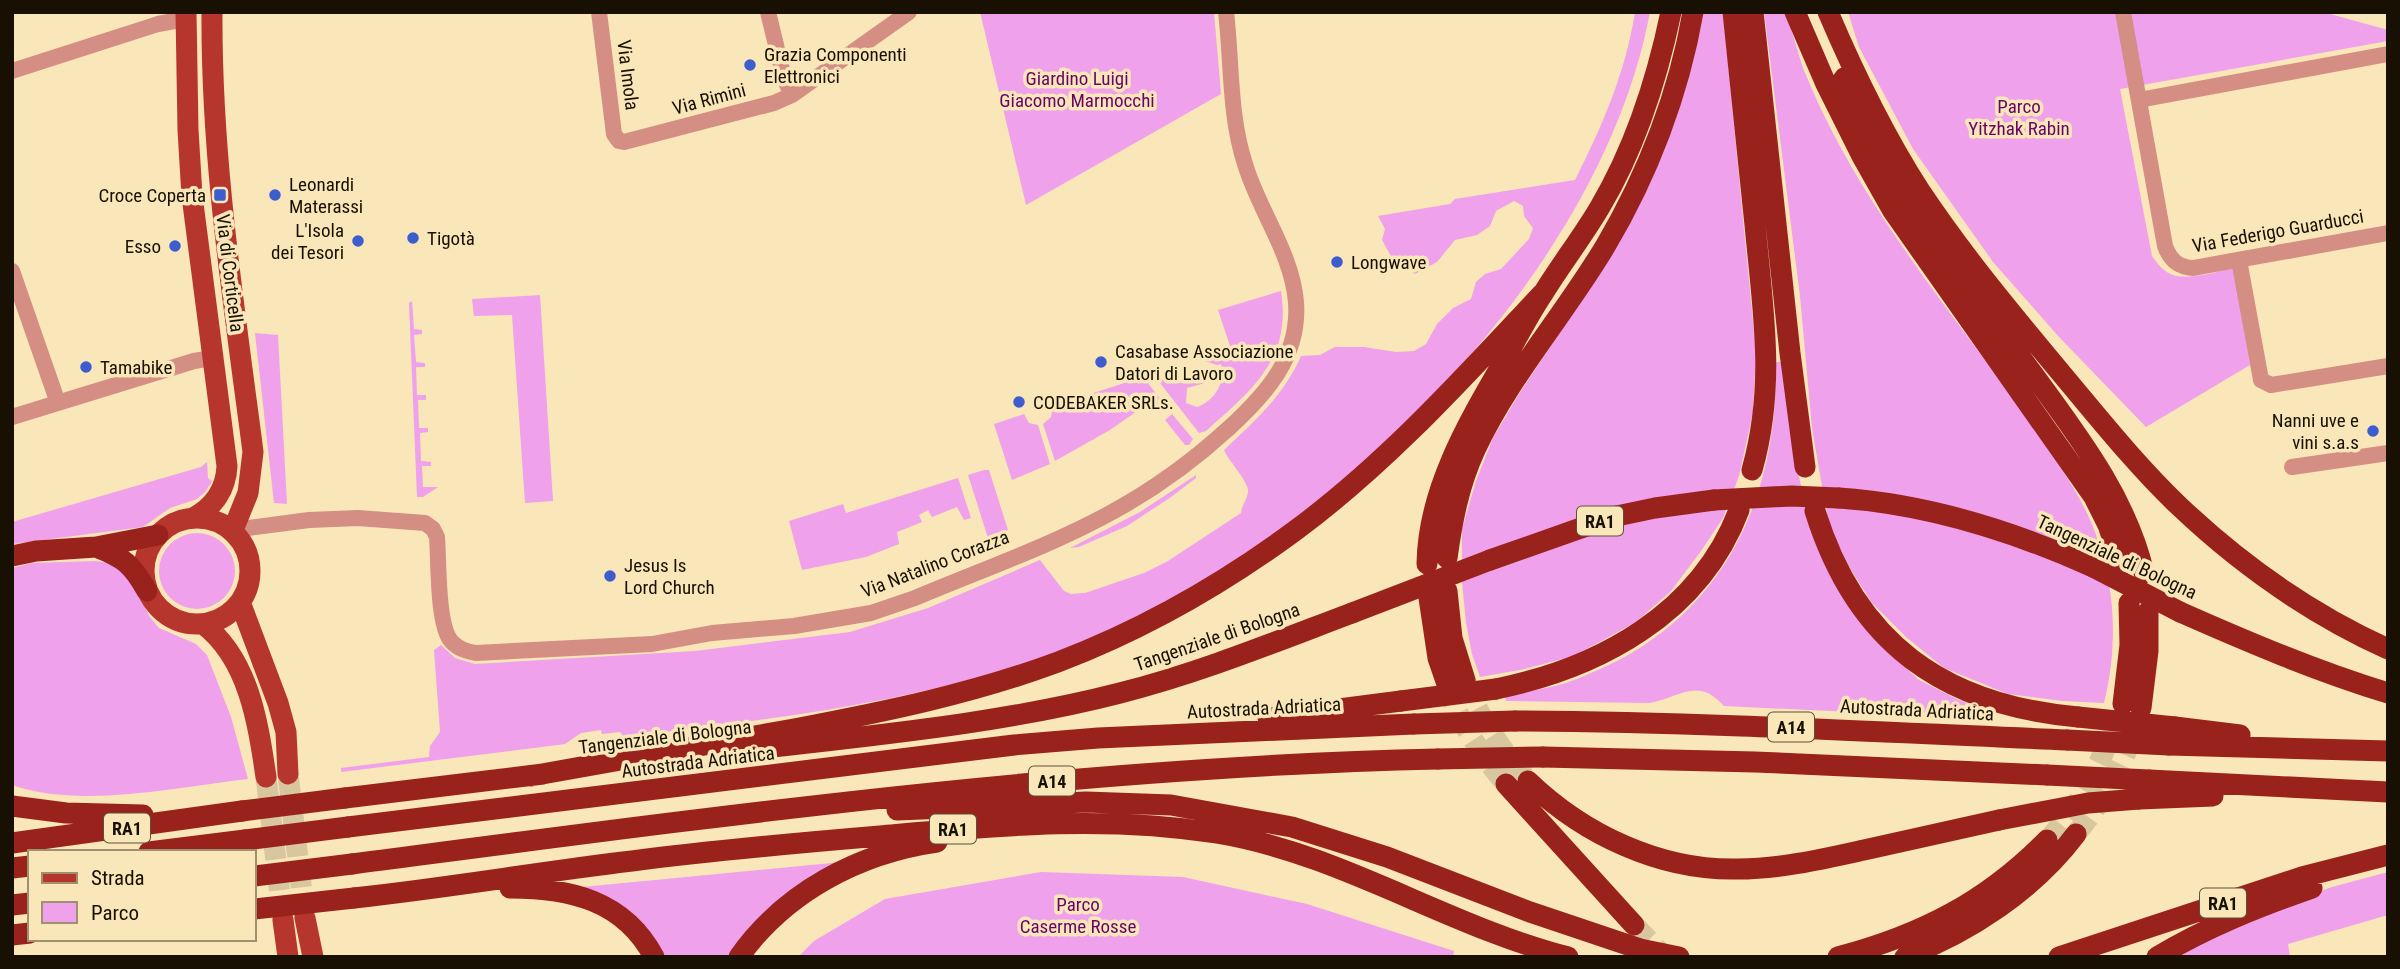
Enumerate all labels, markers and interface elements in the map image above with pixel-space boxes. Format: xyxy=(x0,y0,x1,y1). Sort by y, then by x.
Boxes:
street label: Via Imola xyxy=(612,39,644,111)
place label: Grazia Componenti Elettronici xyxy=(764,43,907,88)
marker: Grazia Componenti Elettronici xyxy=(742,57,758,73)
park label: Giardino Luigi Giacomo Marmocchi xyxy=(999,67,1155,112)
street label: Via Rimini xyxy=(670,78,748,120)
park label: Parco Yitzhak Rabin xyxy=(1968,95,2070,140)
place label: Leonardi Materassi xyxy=(289,173,363,218)
place label: Croce Coperta xyxy=(98,184,206,207)
marker: Croce Coperta xyxy=(212,187,228,203)
marker: Leonardi Materassi xyxy=(267,187,283,203)
street label: Via Federigo Guarducci xyxy=(2190,205,2366,257)
street label: Via di Corticella xyxy=(211,213,249,333)
place label: L'Isola dei Tesori xyxy=(271,219,344,264)
place label: Tigotà xyxy=(427,227,475,250)
marker: Tigotà xyxy=(405,230,421,246)
marker: L'Isola dei Tesori xyxy=(350,233,366,249)
place label: Esso xyxy=(125,235,161,258)
marker: Esso xyxy=(167,238,183,254)
place label: Longwave xyxy=(1351,251,1426,274)
marker: Longwave xyxy=(1329,254,1345,270)
place label: Casabase Associazione Datori di Lavoro xyxy=(1115,340,1294,385)
marker: Casabase Associazione Datori di Lavoro xyxy=(1093,354,1109,370)
place label: Tamabike xyxy=(100,356,172,379)
marker: Tamabike xyxy=(78,359,94,375)
place label: CODEBAKER SRLs. xyxy=(1033,391,1174,414)
marker: CODEBAKER SRLs. xyxy=(1011,394,1027,410)
place label: Nanni uve e vini s.a.s xyxy=(2272,409,2359,454)
marker: Nanni uve e vini s.a.s xyxy=(2365,423,2381,439)
road number: RA1 xyxy=(1577,506,1623,536)
street label: Tangenziale di Bologna xyxy=(2033,510,2201,604)
street label: Via Natalino Corazza xyxy=(858,525,1012,603)
place label: Jesus Is Lord Church xyxy=(624,554,715,599)
marker: Jesus Is Lord Church xyxy=(602,568,618,584)
street label: Tangenziale di Bologna xyxy=(1131,598,1303,676)
street label: Autostrada Adriatica xyxy=(1186,692,1342,724)
street label: Autostrada Adriatica xyxy=(1839,694,1995,726)
road number: A14 xyxy=(1768,712,1814,742)
street label: Tangenziale di Bologna xyxy=(577,715,753,759)
street label: Autostrada Adriatica xyxy=(620,741,776,783)
road number: A14 xyxy=(1029,766,1075,796)
road number: RA1 xyxy=(104,814,150,842)
road number: RA1 xyxy=(930,814,976,844)
legend xyxy=(28,850,256,941)
text: Strada xyxy=(91,866,145,890)
road number: RA1 xyxy=(2200,888,2246,918)
park label: Parco Caserme Rosse xyxy=(1020,893,1136,938)
text: Parco xyxy=(91,901,139,925)

